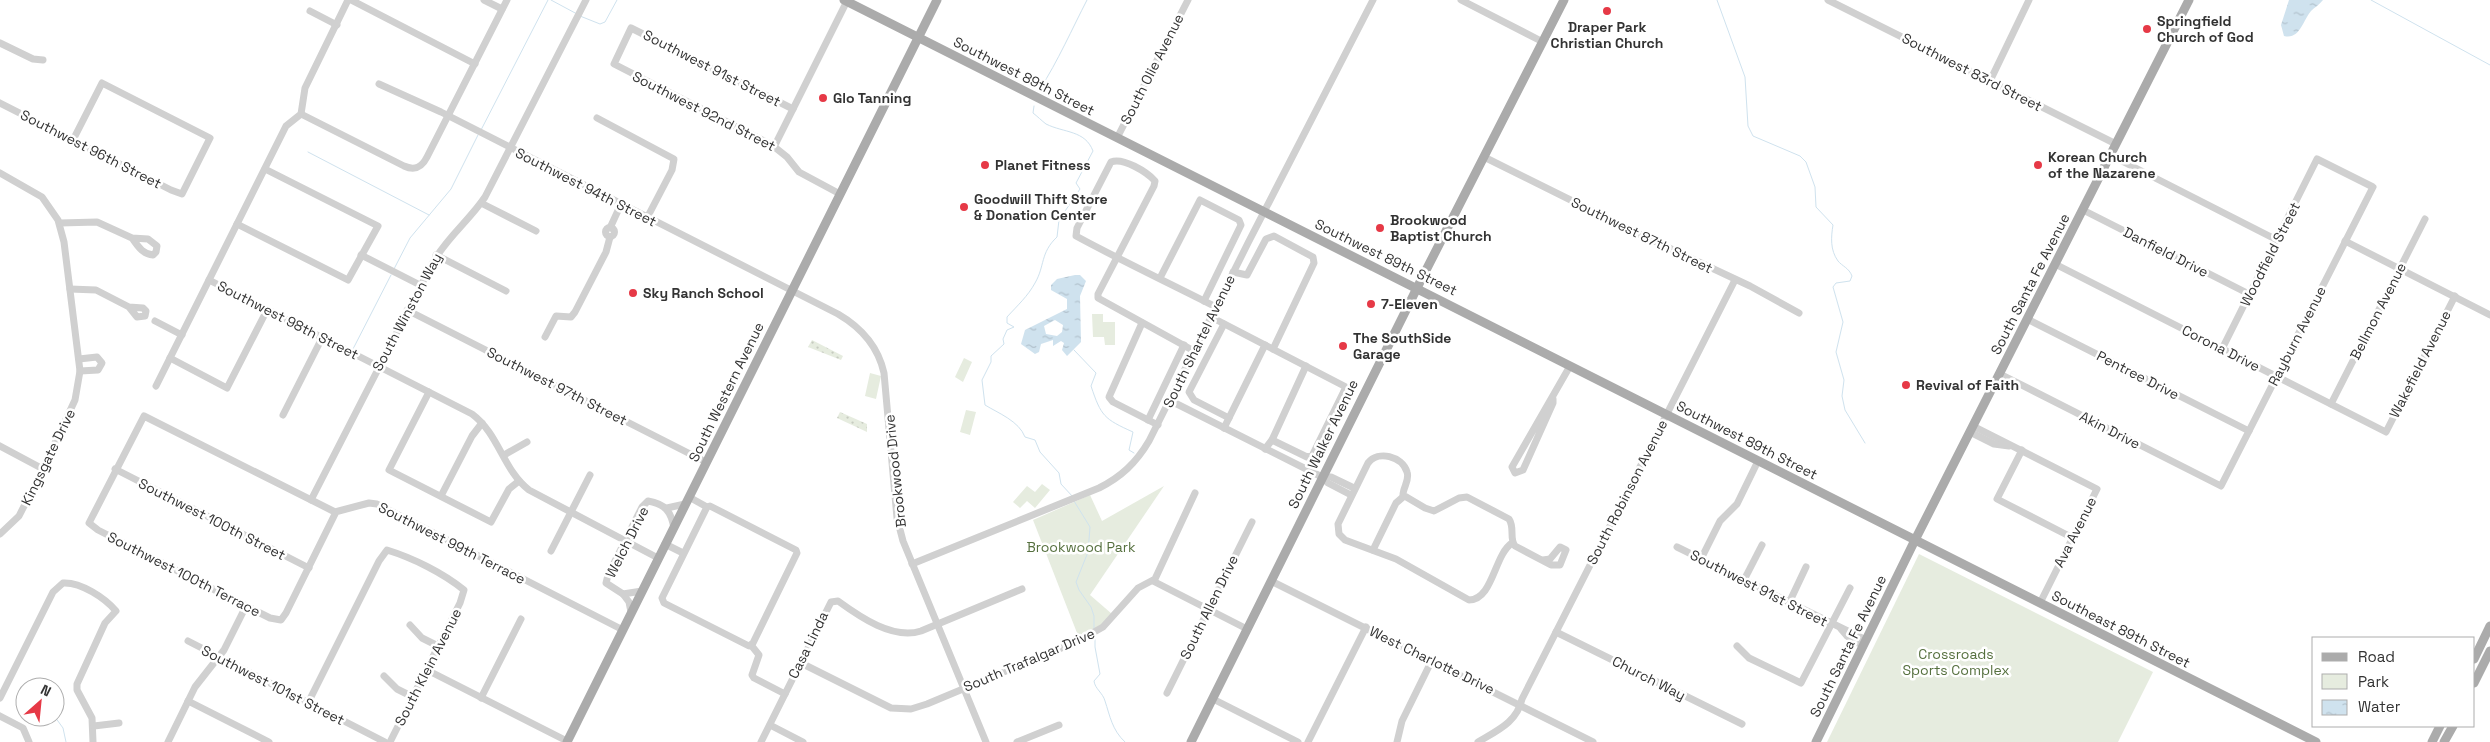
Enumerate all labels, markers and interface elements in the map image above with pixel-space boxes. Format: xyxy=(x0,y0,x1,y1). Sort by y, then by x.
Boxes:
marker: Draper Park Christian Church xyxy=(1601,5,1613,17)
street label: South Olie Avenue xyxy=(1116,11,1188,127)
place label: Springfield Church of God xyxy=(2157,12,2254,46)
place label: Draper Park Christian Church xyxy=(1551,18,1663,52)
marker: Springfield Church of God xyxy=(2141,23,2153,35)
street label: Southwest 91st Street xyxy=(640,26,784,110)
street label: Southwest 83rd Street xyxy=(1899,29,2045,115)
street label: Southwest 89th Street xyxy=(950,33,1098,119)
street label: Southwest 92nd Street xyxy=(629,67,779,155)
place label: Glo Tanning xyxy=(833,89,911,107)
marker: Glo Tanning xyxy=(817,92,829,104)
street label: Southwest 96th Street xyxy=(17,106,165,192)
street label: Southwest 94th Street xyxy=(512,144,660,230)
place label: Korean Church of the Nazarene xyxy=(2048,148,2156,182)
place label: Planet Fitness xyxy=(995,156,1091,174)
marker: Planet Fitness xyxy=(979,159,991,171)
marker: Korean Church of the Nazarene xyxy=(2032,159,2044,171)
place label: Goodwill Thift Store & Donation Center xyxy=(974,190,1108,224)
street label: Southwest 87th Street xyxy=(1568,193,1716,277)
street label: Woodfield Street xyxy=(2236,199,2304,309)
marker: Goodwill Thift Store & Donation Center xyxy=(958,201,970,213)
street label: South Santa Fe Avenue xyxy=(1987,210,2073,358)
place label: Brookwood Baptist Church xyxy=(1390,211,1492,245)
street label: Southwest 89th Street xyxy=(1312,215,1460,299)
marker: Brookwood Baptist Church xyxy=(1374,222,1386,234)
street label: Danfield Drive xyxy=(2121,223,2211,281)
street label: South Winston Way xyxy=(368,250,446,374)
street label: Bellmon Avenue xyxy=(2346,259,2410,363)
street label: South Shartel Avenue xyxy=(1159,272,1239,410)
street label: Southwest 98th Street xyxy=(214,277,362,363)
street label: Rayburn Avenue xyxy=(2264,283,2330,389)
place label: Sky Ranch School xyxy=(643,284,764,302)
marker: Sky Ranch School xyxy=(627,287,639,299)
place label: 7-Eleven xyxy=(1381,295,1438,313)
marker: 7-Eleven xyxy=(1365,298,1377,310)
street label: Wakefield Avenue xyxy=(2385,307,2455,421)
street label: South Western Avenue xyxy=(684,319,768,465)
street label: Corona Drive xyxy=(2179,321,2263,375)
place label: The SouthSide Garage xyxy=(1353,329,1451,363)
marker: The SouthSide Garage xyxy=(1337,340,1349,352)
street label: Southwest 97th Street xyxy=(484,343,630,429)
street label: Pentree Drive xyxy=(2094,347,2182,403)
street label: South Walker Avenue xyxy=(1284,376,1362,512)
place label: Revival of Faith xyxy=(1916,376,2019,394)
marker: Revival of Faith xyxy=(1900,379,1912,391)
street label: Southwest 89th Street xyxy=(1673,397,1821,483)
street label: Kingsgate Drive xyxy=(17,406,79,508)
street label: Akin Drive xyxy=(2077,407,2143,453)
street label: Brookwood Drive xyxy=(880,414,910,528)
street label: South Robinson Avenue xyxy=(1583,416,1671,568)
street label: Southwest 100th Street xyxy=(135,474,289,564)
street label: Ava Avenue xyxy=(2050,494,2100,570)
street label: Southwest 99th Terrace xyxy=(375,498,529,588)
street label: Welch Drive xyxy=(601,503,653,581)
street label: Southwest 100th Terrace xyxy=(104,528,264,620)
park label: Brookwood Park xyxy=(1026,538,1136,556)
street label: Southwest 91st Street xyxy=(1687,546,1831,630)
street label: South Allen Drive xyxy=(1176,552,1242,662)
street label: South Santa Fe Avenue xyxy=(1806,572,1890,720)
street label: Southeast 89th Street xyxy=(2049,586,2193,672)
street label: South Klein Avenue xyxy=(391,605,465,729)
street label: Casa Linda xyxy=(784,608,832,682)
street label: West Charlotte Drive xyxy=(1367,622,1497,698)
street label: South Trafalgar Drive xyxy=(961,624,1097,696)
legend xyxy=(2312,637,2475,727)
street label: Southwest 101st Street xyxy=(198,641,348,729)
park label: Crossroads Sports Complex xyxy=(1902,645,2010,679)
text: Road xyxy=(2358,647,2395,666)
street label: Church Way xyxy=(1609,652,1689,704)
text: Park xyxy=(2358,672,2389,691)
north arrow xyxy=(15,677,65,727)
text: N xyxy=(38,680,54,701)
text: Water xyxy=(2358,697,2401,716)

